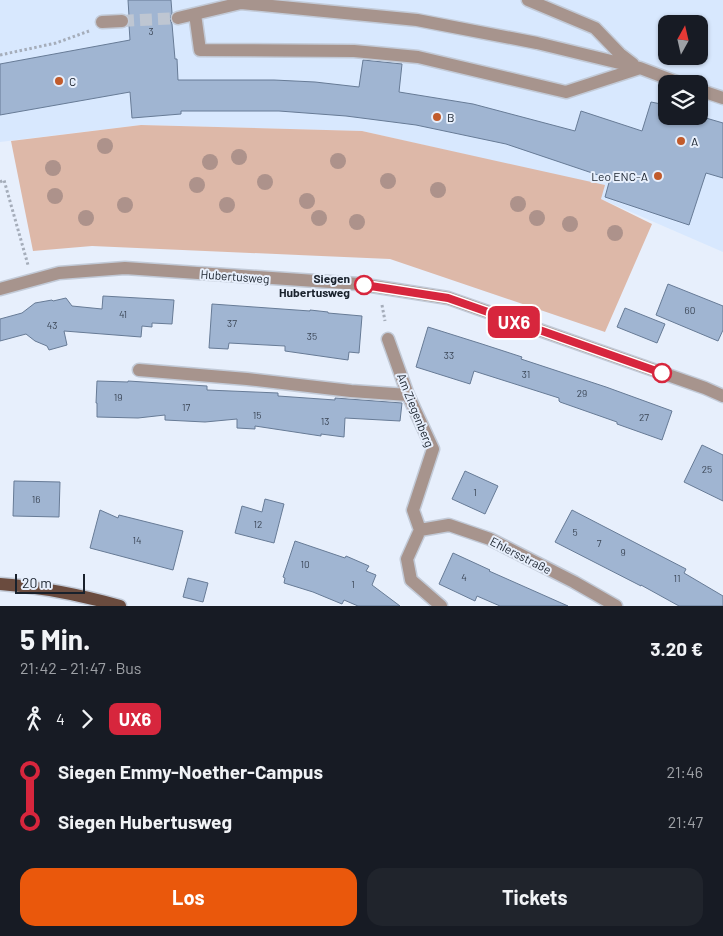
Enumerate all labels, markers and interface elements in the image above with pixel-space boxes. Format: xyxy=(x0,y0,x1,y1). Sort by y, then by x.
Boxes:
north arrow xyxy=(658,15,708,65)
map controls xyxy=(658,15,708,125)
house number: 3 xyxy=(148,25,154,37)
place label: C xyxy=(69,74,76,88)
marker: C xyxy=(53,75,65,87)
button: layers xyxy=(658,75,708,125)
place label: B xyxy=(447,110,455,124)
marker: B xyxy=(431,111,443,123)
place label: A xyxy=(691,134,698,148)
marker: A xyxy=(675,135,687,147)
place label: Leo ENC-A xyxy=(591,169,648,183)
marker: Leo ENC-A xyxy=(652,170,664,182)
street label: Hubertusweg xyxy=(200,267,270,285)
place label: Siegen Hubertusweg xyxy=(279,271,350,299)
marker: Siegen Hubertusweg xyxy=(354,275,374,295)
house number: 60 xyxy=(685,304,695,316)
line badge: UX6 xyxy=(485,306,543,338)
house number: 41 xyxy=(119,308,127,320)
text: UX6 xyxy=(498,311,530,333)
house number: 37 xyxy=(227,317,237,329)
house number: 43 xyxy=(47,319,57,331)
house number: 35 xyxy=(307,330,317,342)
house number: 33 xyxy=(444,349,454,361)
unlabelled marker xyxy=(652,363,672,383)
house number: 31 xyxy=(522,368,530,380)
street label: Am Ziegenberg xyxy=(395,371,437,449)
house number: 29 xyxy=(577,387,587,399)
house number: 19 xyxy=(114,391,122,403)
house number: 17 xyxy=(182,401,190,413)
house number: 15 xyxy=(253,409,261,421)
house number: 27 xyxy=(639,411,649,423)
house number: 13 xyxy=(321,415,329,427)
house number: 25 xyxy=(702,463,712,475)
house number: 1 xyxy=(473,486,477,498)
house number: 16 xyxy=(32,493,40,505)
house number: 12 xyxy=(254,518,262,530)
house number: 5 xyxy=(572,526,578,538)
house number: 14 xyxy=(132,534,142,546)
street label: Ehlersstraße xyxy=(488,534,554,576)
house number: 7 xyxy=(597,537,602,549)
house number: 9 xyxy=(620,546,626,558)
house number: 10 xyxy=(300,558,310,570)
scale bar xyxy=(15,571,85,594)
house number: 4 xyxy=(461,571,467,583)
house number: 11 xyxy=(673,572,681,584)
text: 20 m xyxy=(22,574,52,591)
house number: 1 xyxy=(351,578,355,590)
text: 5 Min. xyxy=(20,622,91,656)
text: 3.20 € xyxy=(650,637,703,660)
text: 21:42 – 21:47 · Bus xyxy=(20,658,142,677)
icon: walk xyxy=(20,705,48,733)
icon: forward xyxy=(73,705,101,733)
text: UX6 xyxy=(119,708,151,730)
text: 4 xyxy=(56,709,65,728)
text: Siegen Emmy-Noether-Campus xyxy=(58,760,323,783)
text: 21:46 xyxy=(667,762,703,781)
text: Siegen Hubertusweg xyxy=(58,810,232,833)
text: 21:47 xyxy=(668,812,703,831)
button: Los xyxy=(20,868,357,926)
button: Tickets xyxy=(367,868,703,926)

